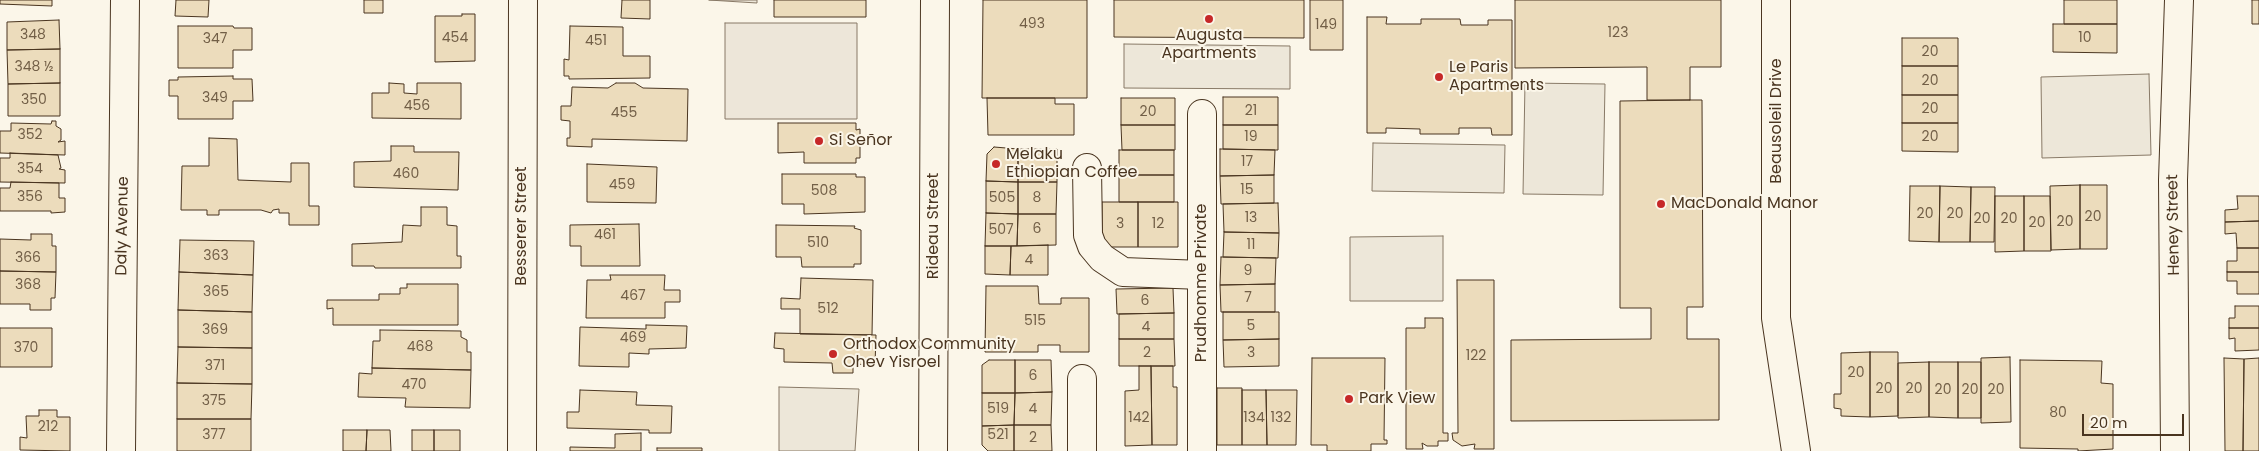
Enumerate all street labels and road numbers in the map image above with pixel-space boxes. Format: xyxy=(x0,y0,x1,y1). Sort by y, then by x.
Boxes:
street label: Beausoleil Drive xyxy=(1767,58,1787,184)
street label: Besserer Street xyxy=(512,166,532,286)
street label: Rideau Street xyxy=(924,173,944,279)
street label: Heney Street xyxy=(2164,174,2184,276)
street label: Daly Avenue xyxy=(113,176,133,276)
street label: Prudhomme Private xyxy=(1192,204,1212,362)

